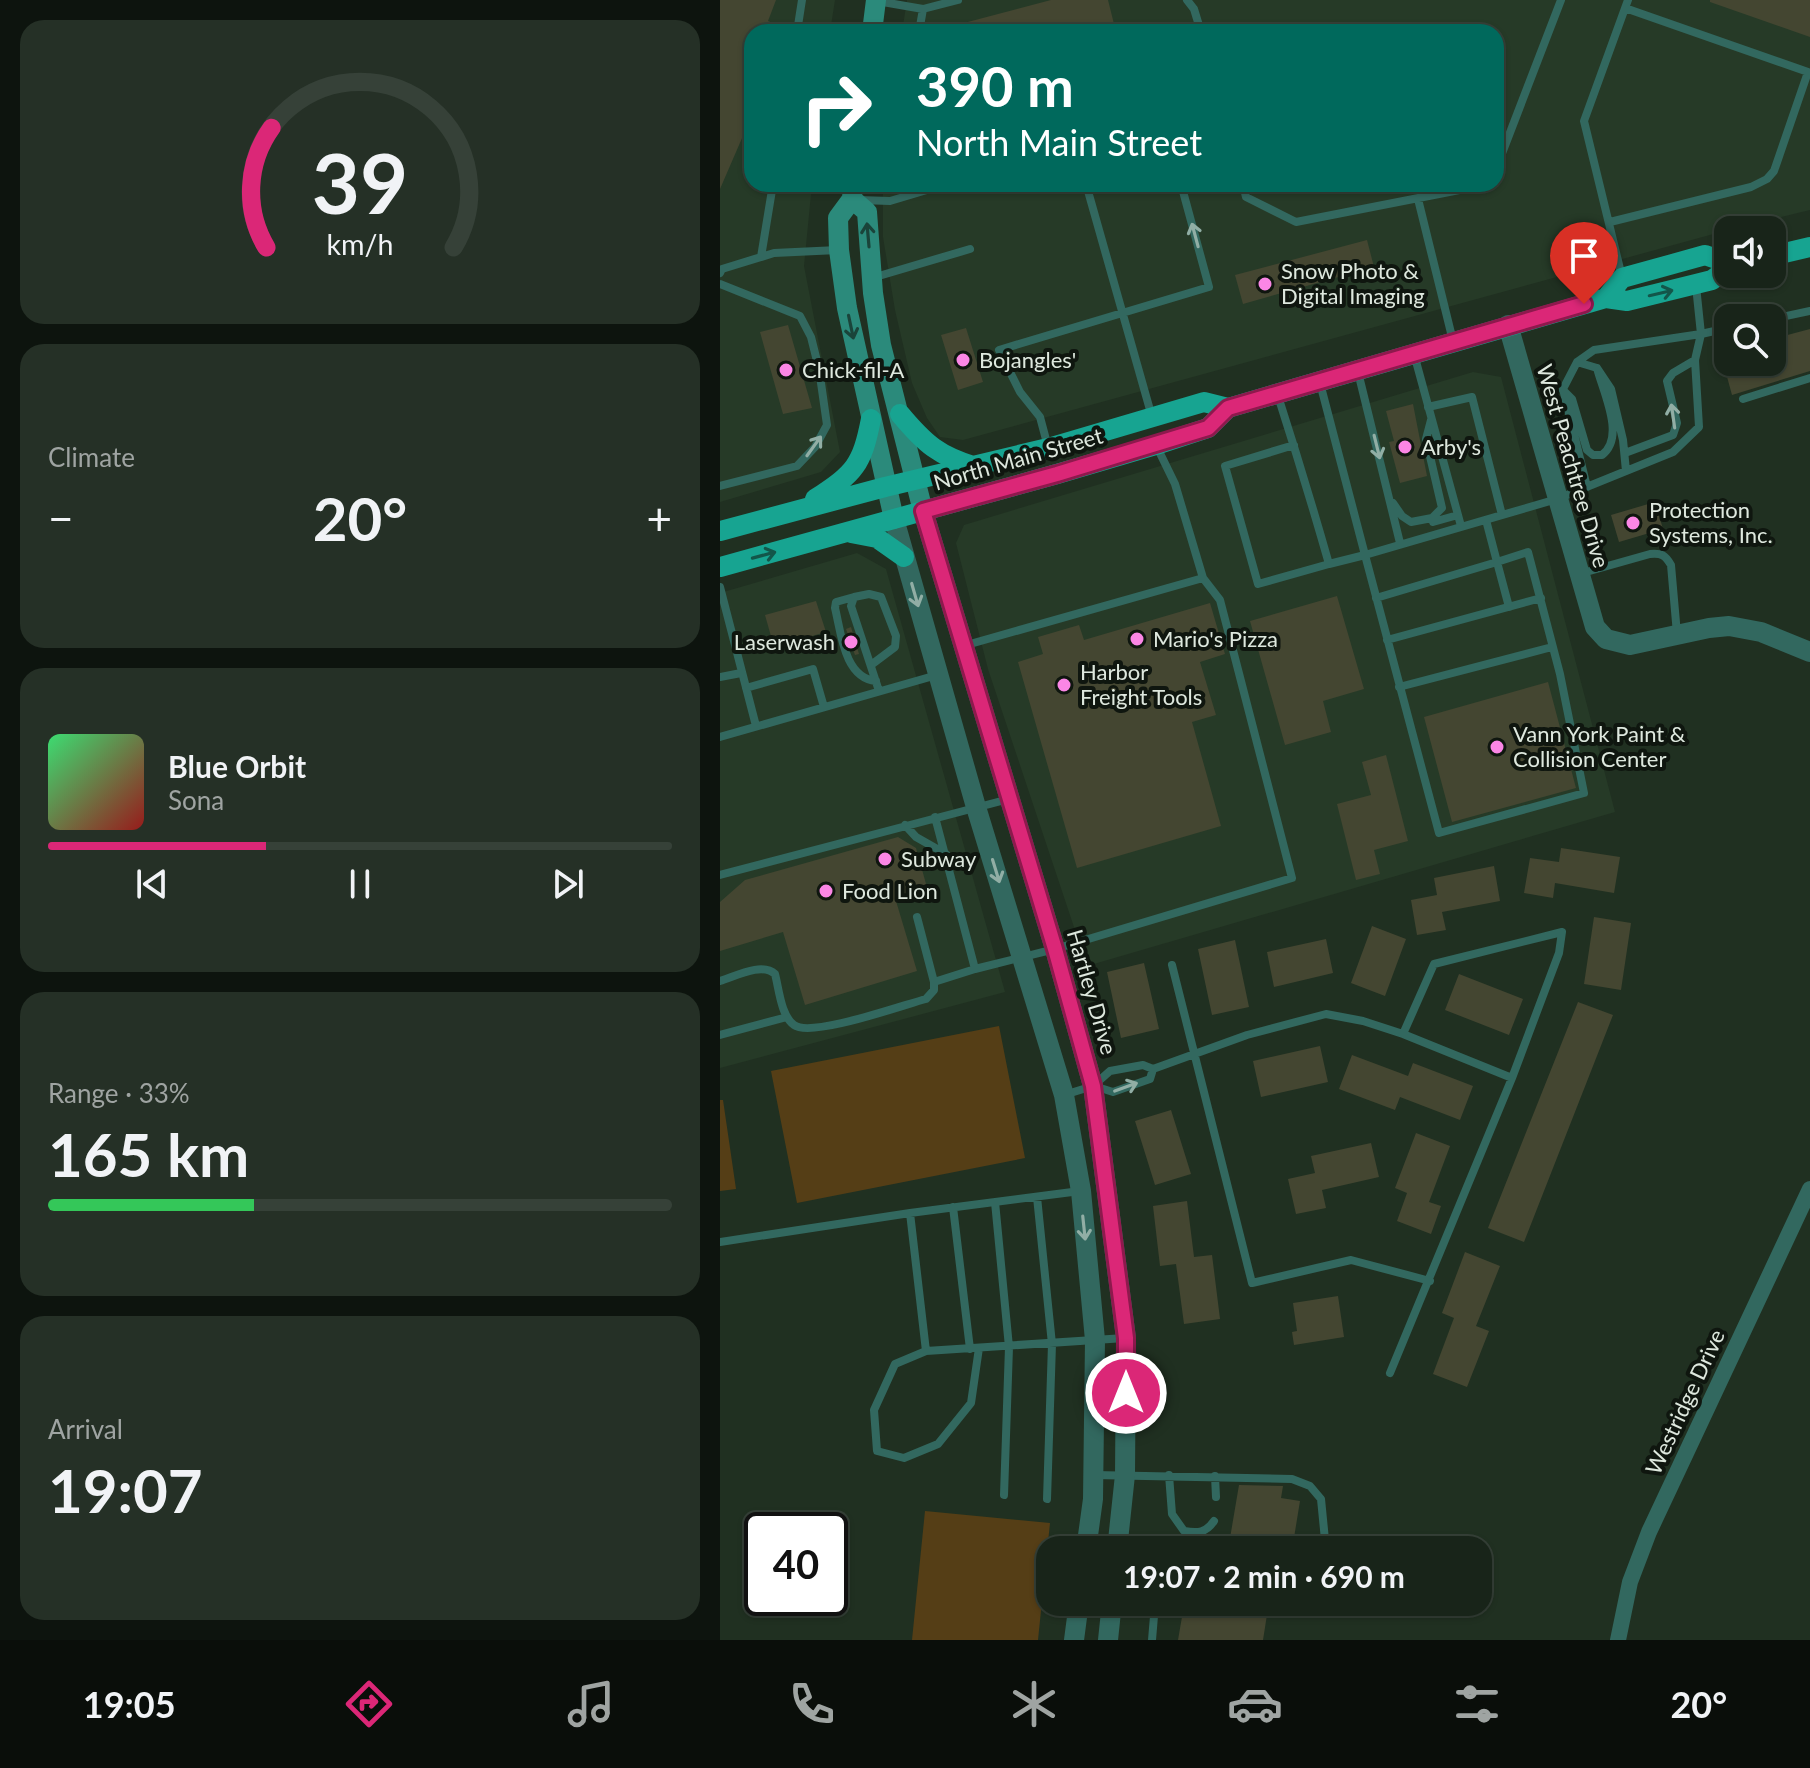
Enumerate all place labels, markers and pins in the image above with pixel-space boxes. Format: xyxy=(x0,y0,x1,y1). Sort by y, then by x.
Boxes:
pin xyxy=(1550,222,1618,304)
place label: Snow Photo & Digital Imaging xyxy=(1281,257,1425,309)
marker: Snow Photo & Digital Imaging xyxy=(1256,275,1274,293)
place label: Bojangles' xyxy=(979,346,1076,373)
marker: Bojangles' xyxy=(954,351,972,369)
place label: Chick-fil-A xyxy=(802,356,905,383)
marker: Chick-fil-A xyxy=(777,361,795,379)
place label: Arby's xyxy=(1421,433,1481,460)
marker: Arby's xyxy=(1396,438,1414,456)
place label: Protection Systems, Inc. xyxy=(1649,496,1773,548)
marker: Protection Systems, Inc. xyxy=(1624,514,1642,532)
place label: Mario's Pizza xyxy=(1153,625,1278,652)
place label: Laserwash xyxy=(734,628,835,655)
marker: Mario's Pizza xyxy=(1128,630,1146,648)
marker: Laserwash xyxy=(842,633,860,651)
place label: Harbor Freight Tools xyxy=(1080,658,1202,710)
marker: Harbor Freight Tools xyxy=(1055,676,1073,694)
place label: Vann York Paint & Collision Center xyxy=(1513,720,1686,772)
marker: Vann York Paint & Collision Center xyxy=(1488,738,1506,756)
place label: Subway xyxy=(901,845,977,872)
marker: Subway xyxy=(876,850,894,868)
place label: Food Lion xyxy=(842,877,938,904)
marker: Food Lion xyxy=(817,882,835,900)

